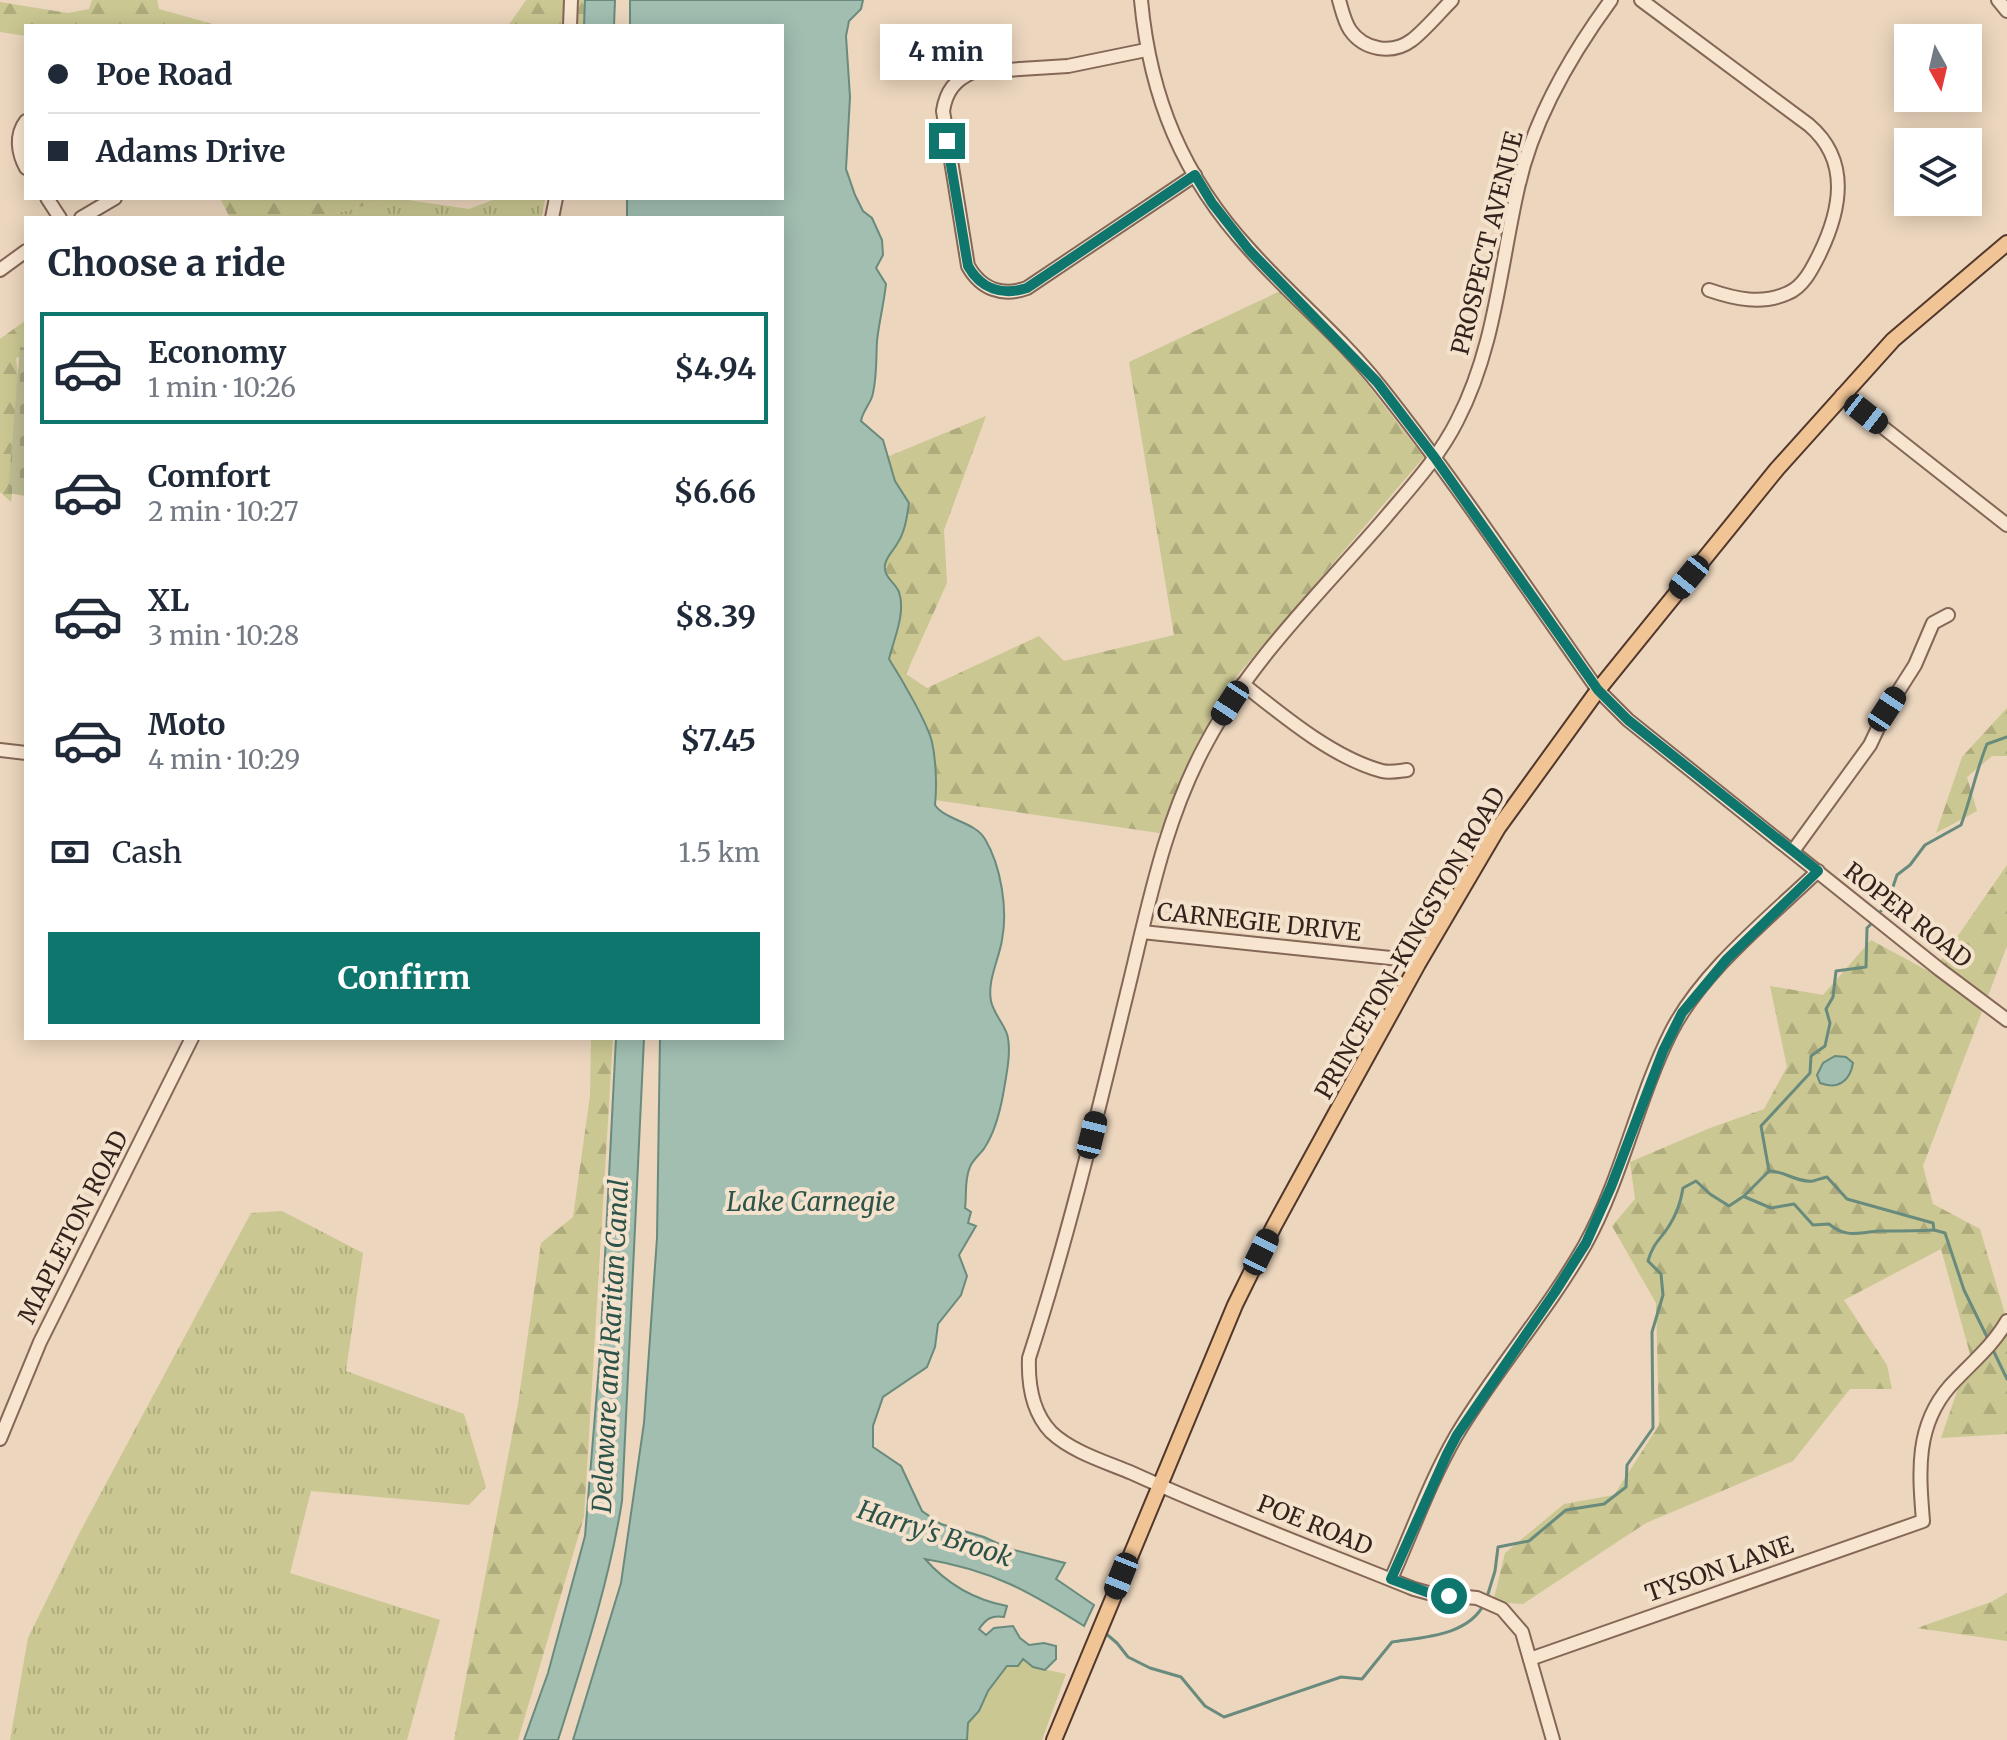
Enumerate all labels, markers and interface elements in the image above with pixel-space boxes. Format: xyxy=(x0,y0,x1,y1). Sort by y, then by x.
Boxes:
north arrow xyxy=(1894,24,1982,112)
map controls xyxy=(1894,24,1982,216)
callout: 4 min xyxy=(881,25,1013,81)
text: 4 min xyxy=(908,35,984,68)
text: Poe Road xyxy=(96,55,232,93)
route end xyxy=(929,123,965,159)
street label: PROSPECT AVENUE xyxy=(1444,127,1530,358)
button: layers xyxy=(1894,128,1982,216)
text: Adams Drive xyxy=(96,132,285,170)
text: Choose a ride xyxy=(48,241,285,286)
icon: car xyxy=(52,332,124,404)
text: Economy xyxy=(148,333,286,371)
text: $4.94 xyxy=(674,349,756,387)
text: 1 min · 10:26 xyxy=(148,371,296,404)
car xyxy=(1840,390,1892,438)
icon: car xyxy=(52,456,124,528)
text: Comfort xyxy=(148,457,271,495)
text: $6.66 xyxy=(674,473,756,511)
text: 2 min · 10:27 xyxy=(148,495,299,528)
car xyxy=(1665,551,1713,603)
icon: car xyxy=(52,580,124,652)
text: XL xyxy=(148,581,189,619)
text: $8.39 xyxy=(675,597,756,635)
text: 3 min · 10:28 xyxy=(148,619,299,652)
car xyxy=(1207,676,1253,730)
car xyxy=(1864,682,1910,736)
icon: car xyxy=(52,704,124,776)
text: Moto xyxy=(148,705,226,743)
text: $7.45 xyxy=(680,721,756,759)
text: 4 min · 10:29 xyxy=(148,743,300,776)
street label: PRINCETON-KINGSTON ROAD xyxy=(1308,782,1512,1104)
icon: cash xyxy=(48,830,92,874)
text: Cash xyxy=(112,833,182,871)
text: 1.5 km xyxy=(679,836,760,869)
street label: ROPER ROAD xyxy=(1838,855,1978,975)
street label: CARNEGIE DRIVE xyxy=(1155,896,1364,948)
button: Confirm xyxy=(48,932,760,1024)
car xyxy=(1075,1109,1109,1161)
street label: MAPLETON ROAD xyxy=(11,1125,135,1329)
water label: Delaware and Raritan Canal xyxy=(585,1178,635,1515)
water label: Lake Carnegie xyxy=(727,1185,895,1218)
car xyxy=(1240,1225,1282,1279)
street label: POE ROAD xyxy=(1253,1488,1377,1562)
water label: Harry's Brook xyxy=(853,1492,1016,1574)
street label: TYSON LANE xyxy=(1641,1529,1798,1609)
car xyxy=(1101,1549,1141,1603)
route start xyxy=(1431,1578,1467,1614)

